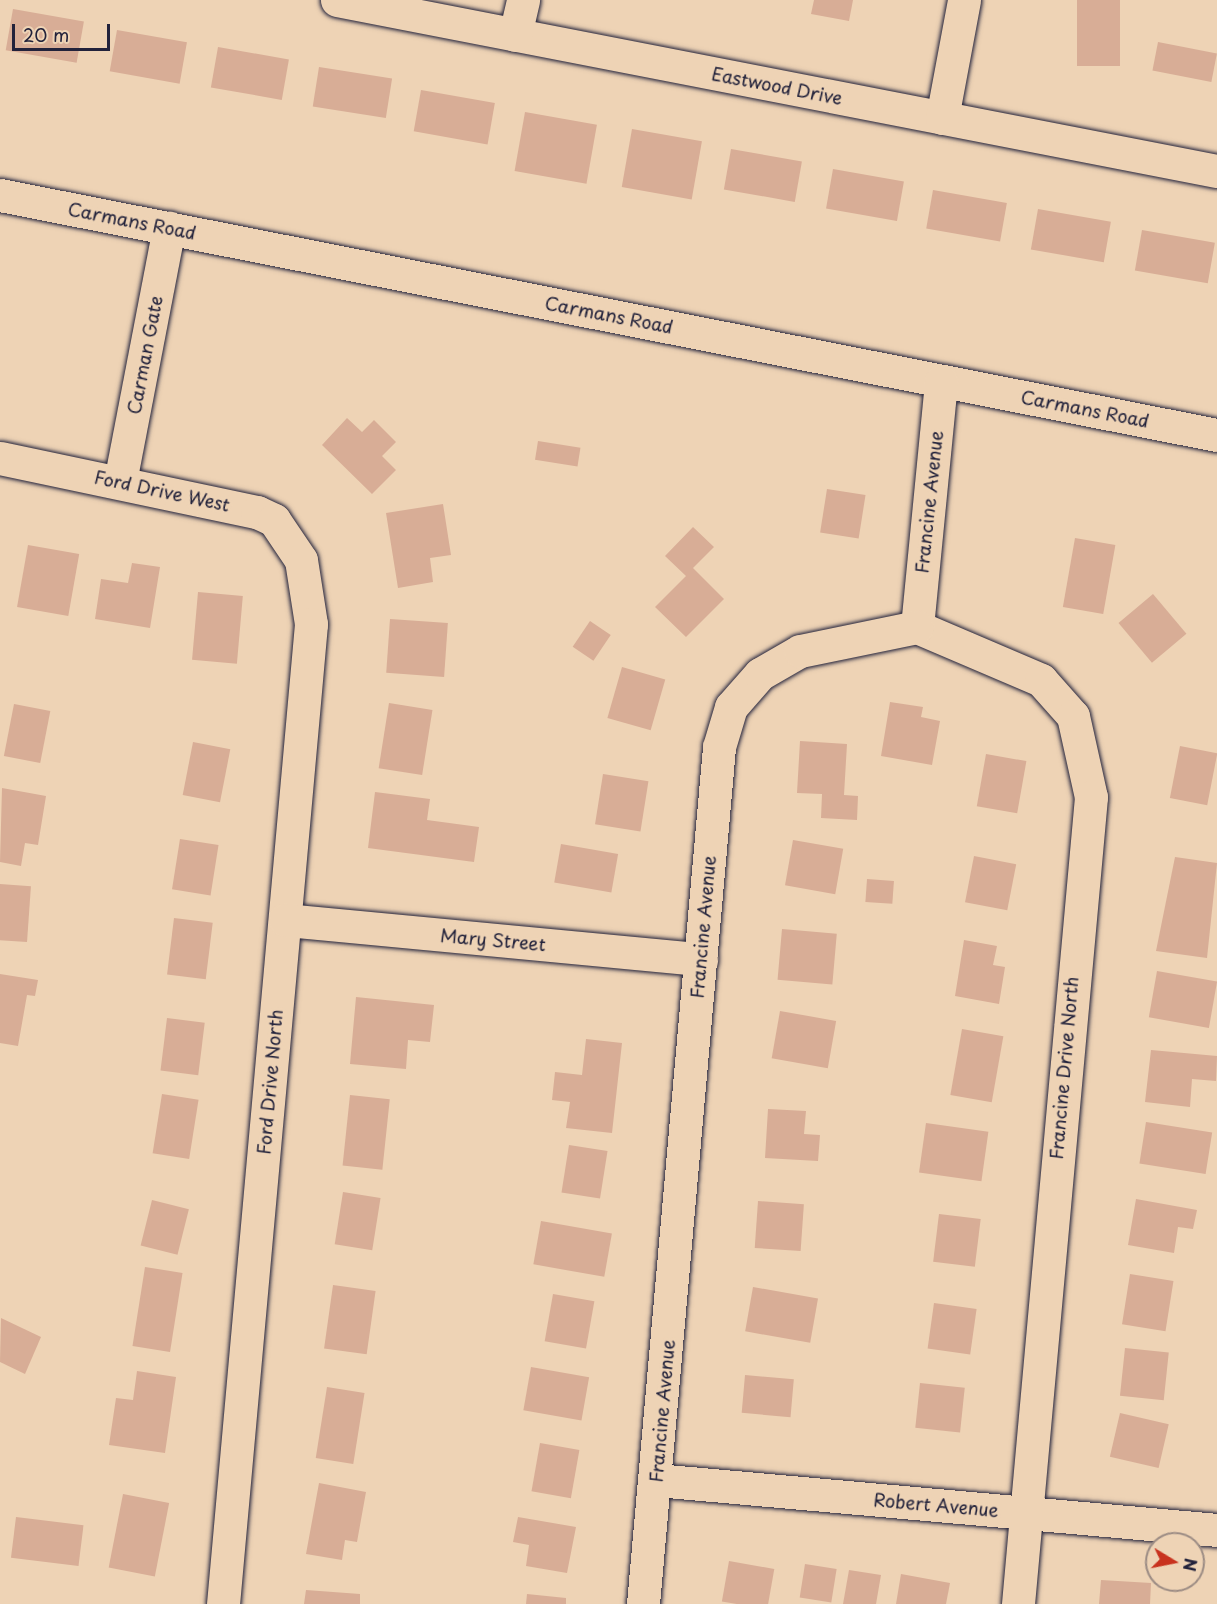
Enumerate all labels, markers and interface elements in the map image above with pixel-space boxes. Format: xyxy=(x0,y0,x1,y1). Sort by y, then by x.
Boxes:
scale bar xyxy=(15,12,112,50)
text: 20 m xyxy=(23,21,69,48)
street label: Eastwood Drive xyxy=(709,63,845,109)
street label: Carmans Road xyxy=(66,198,198,244)
street label: Carmans Road xyxy=(543,292,675,338)
street label: Carman Gate xyxy=(123,294,167,416)
street label: Carmans Road xyxy=(1019,386,1151,432)
street label: Francine Avenue xyxy=(911,430,947,574)
street label: Ford Drive West xyxy=(92,466,232,516)
street label: Francine Avenue xyxy=(686,855,720,999)
street label: Mary Street xyxy=(439,925,547,955)
street label: Francine Drive North xyxy=(1045,976,1083,1160)
street label: Ford Drive North xyxy=(253,1008,287,1156)
street label: Francine Avenue xyxy=(645,1339,679,1483)
street label: Robert Avenue xyxy=(873,1489,999,1521)
north arrow xyxy=(1145,1532,1205,1592)
text: N xyxy=(1178,1556,1204,1573)

